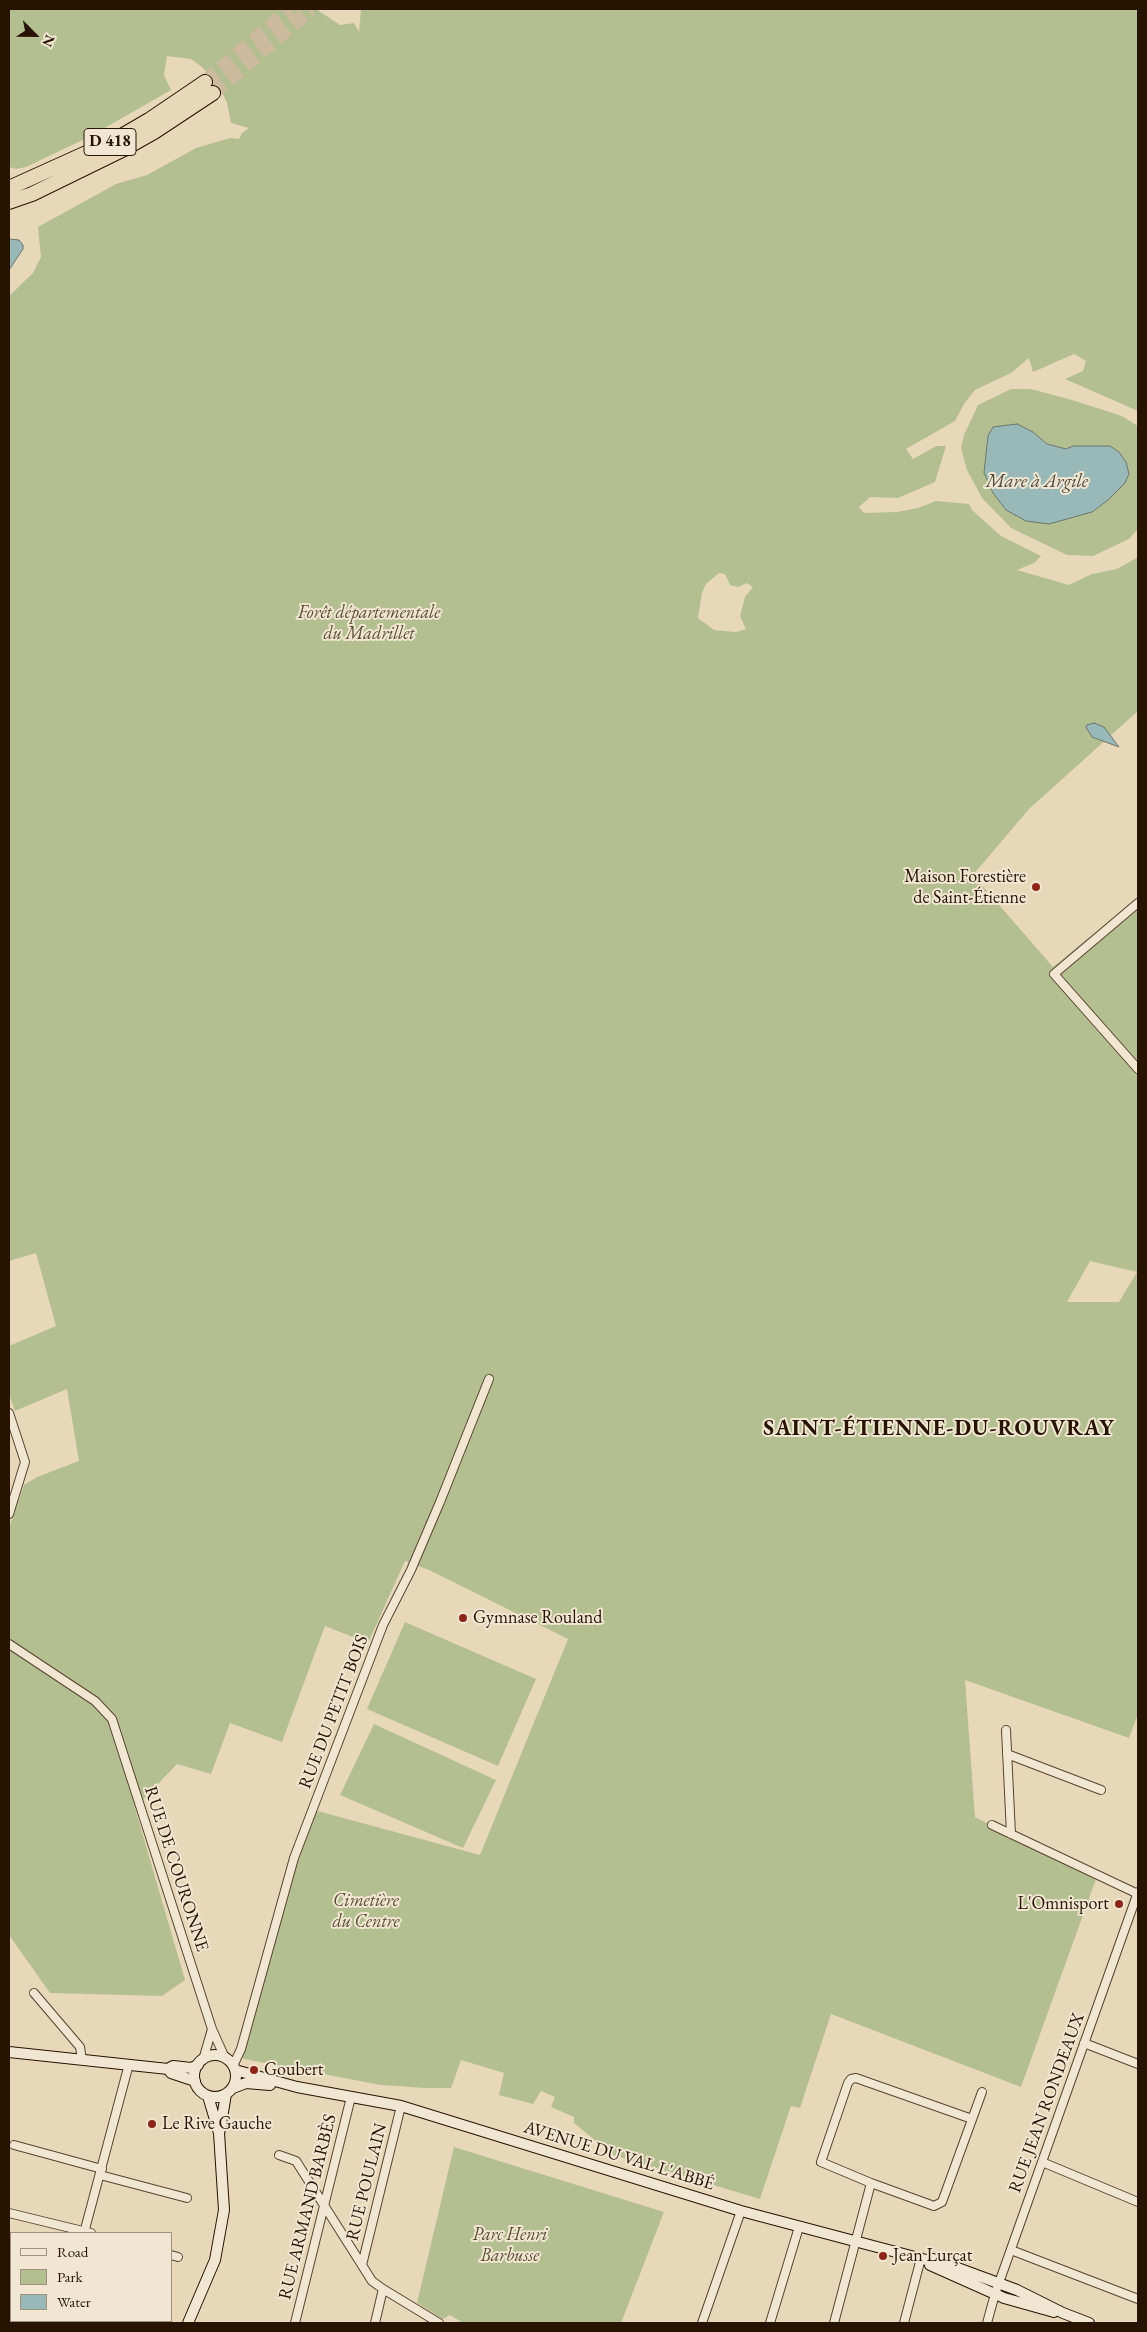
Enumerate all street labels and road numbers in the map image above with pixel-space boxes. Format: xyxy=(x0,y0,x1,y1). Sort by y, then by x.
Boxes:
road number: D 418 xyxy=(84,128,136,156)
street label: RUE DU PETIT BOIS xyxy=(295,1632,373,1792)
street label: RUE DE COURONNE xyxy=(139,1784,213,1954)
street label: RUE JEAN RONDEAUX xyxy=(1004,2010,1090,2196)
street label: RUE ARMAND BARBÈS xyxy=(275,2112,341,2302)
street label: AVENUE DU VAL L'ABBÉ xyxy=(521,2117,717,2195)
street label: RUE POULAIN xyxy=(342,2121,392,2243)

